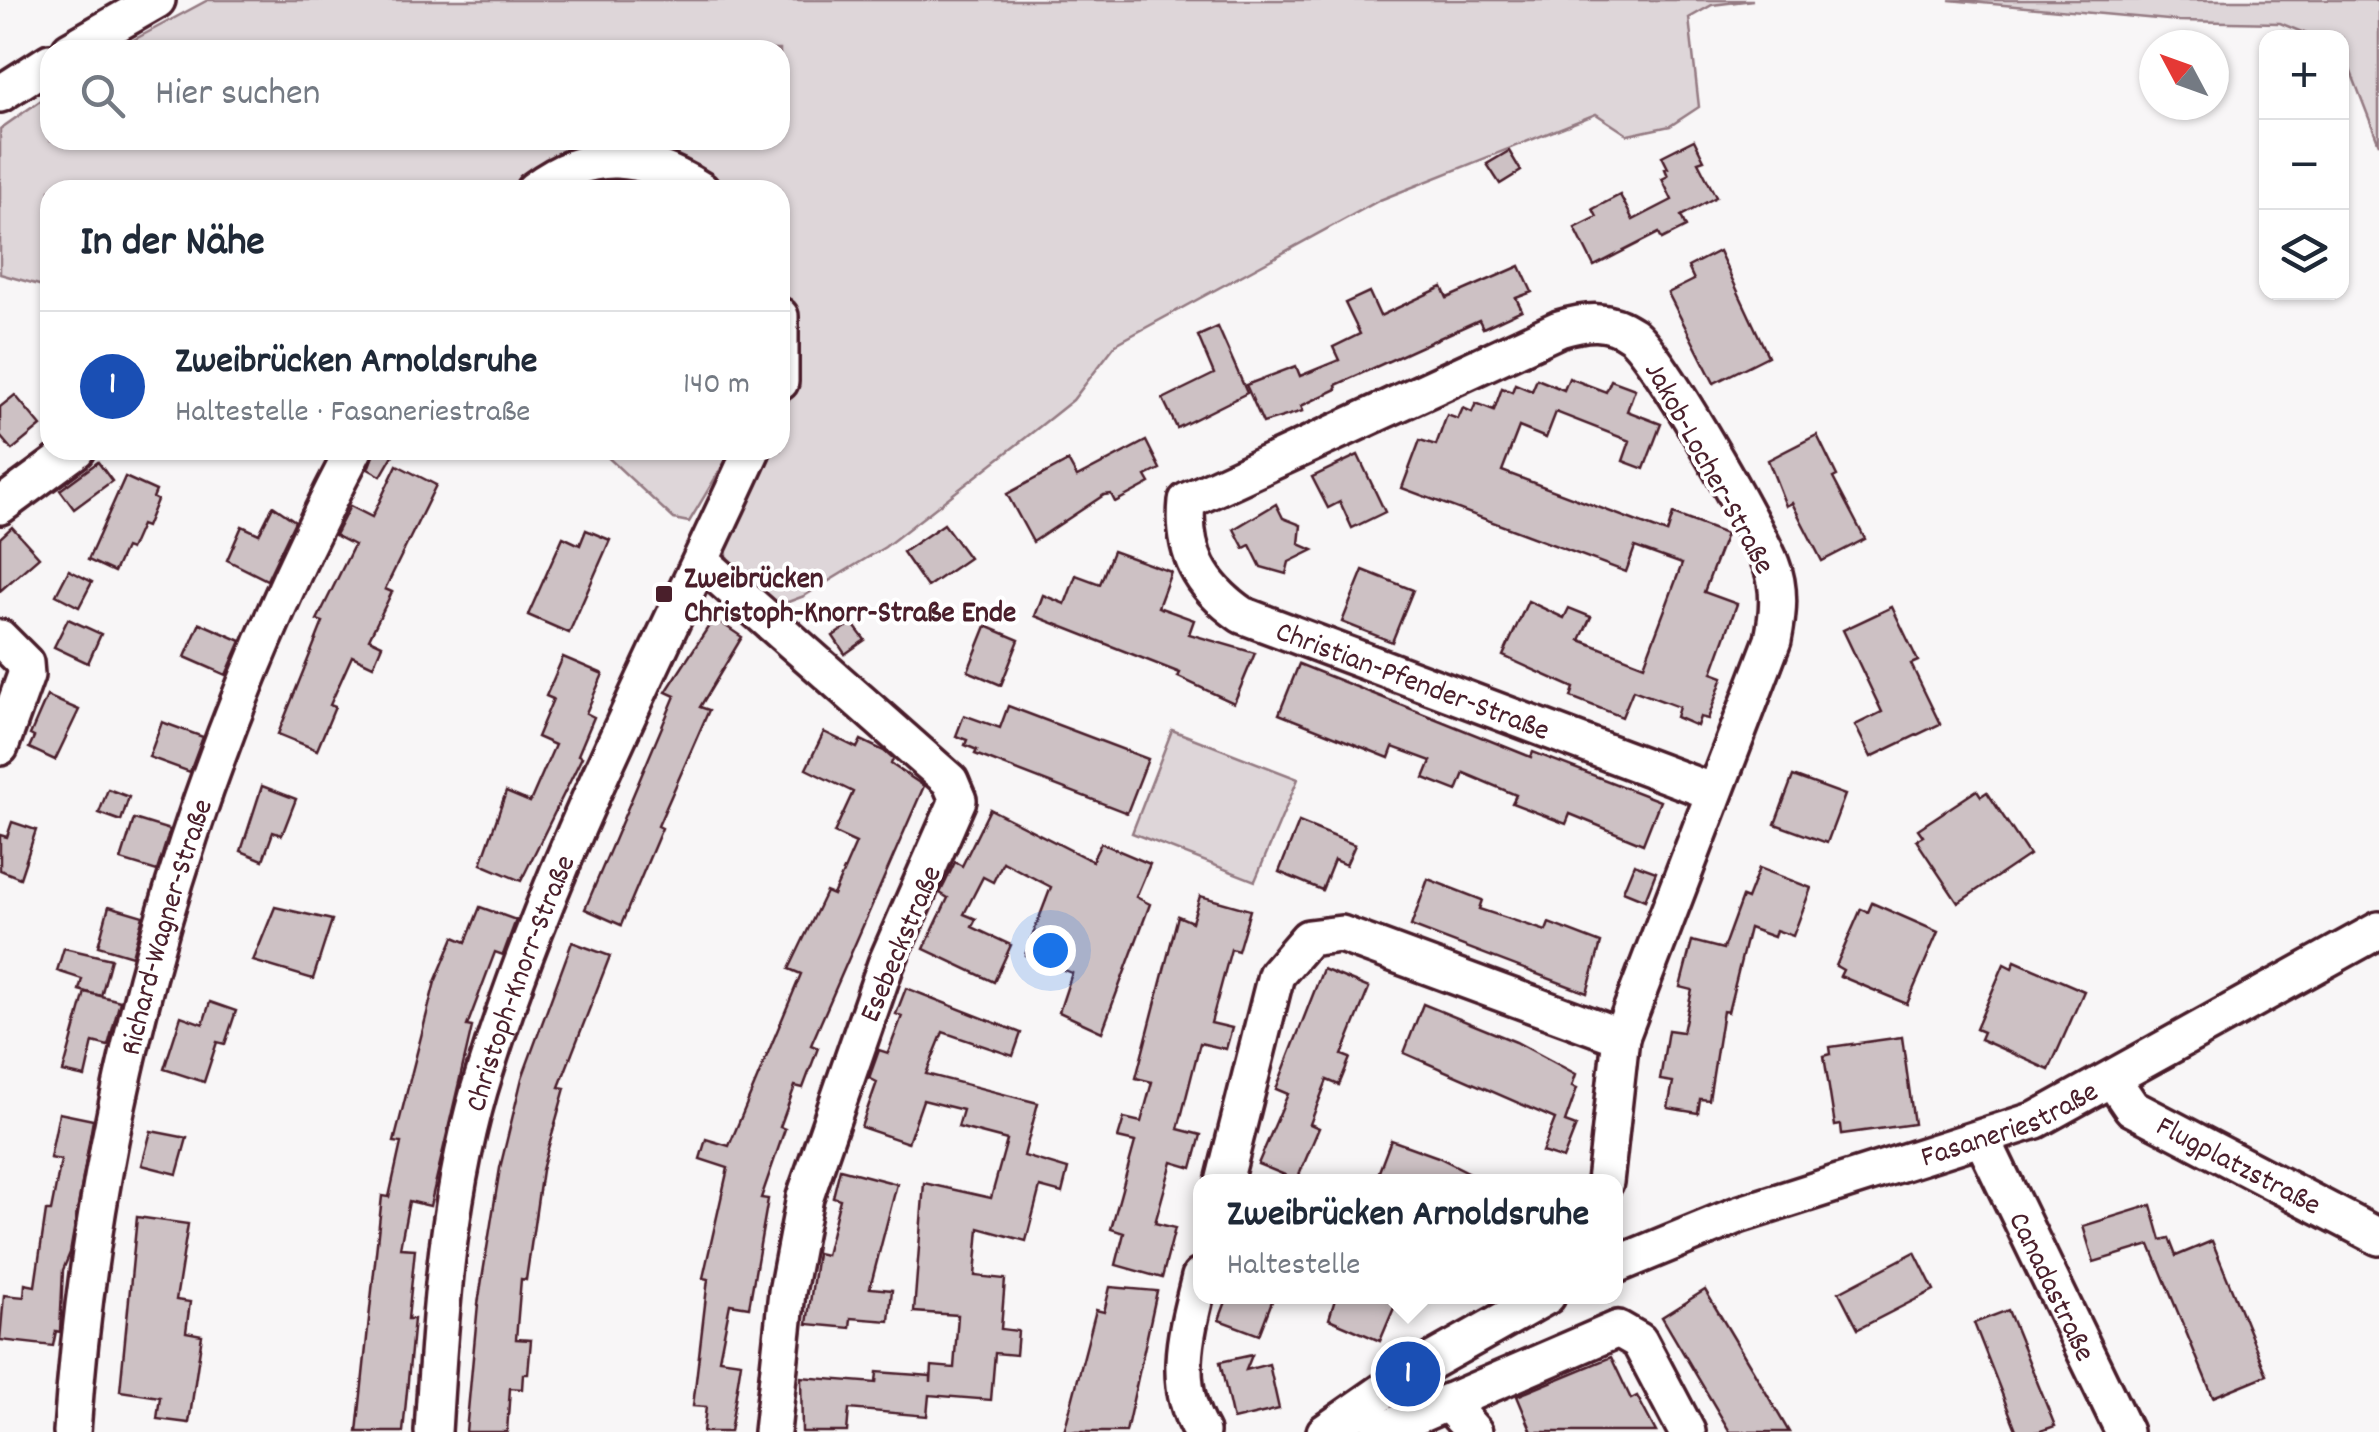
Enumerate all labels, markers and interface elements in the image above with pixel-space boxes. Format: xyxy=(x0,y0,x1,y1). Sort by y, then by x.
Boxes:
north arrow xyxy=(2139,30,2229,120)
map controls xyxy=(2259,30,2349,300)
button: + xyxy=(2259,30,2349,120)
search box xyxy=(40,40,790,150)
icon: search xyxy=(75,68,130,123)
text: Hier suchen xyxy=(155,68,320,123)
button: − xyxy=(2259,120,2349,210)
button: layers xyxy=(2259,210,2349,300)
text: In der Nähe xyxy=(80,215,265,275)
text: Zweibrücken Arnoldsruhe xyxy=(175,336,537,391)
street label: Jakob-Locher-Straße xyxy=(1631,355,1783,583)
text: 1 xyxy=(109,363,116,409)
text: 140 m xyxy=(683,363,750,409)
text: Haltestelle · Fasaneriestraße xyxy=(175,391,530,437)
place label: Zweibrücken Christoph-Knorr-Straße Ende xyxy=(684,560,1016,637)
marker: Zweibrücken Christoph-Knorr-Straße Ende xyxy=(653,583,675,605)
street label: Christian-Pfender-Straße xyxy=(1269,613,1555,755)
street label: Richard-Wagner-Straße xyxy=(112,794,227,1060)
street label: Christoph-Knorr-Straße xyxy=(457,849,589,1117)
street label: Esebeckstraße xyxy=(851,860,955,1030)
your location xyxy=(1025,925,1076,976)
street label: Fasaneriestraße xyxy=(1916,1073,2107,1181)
street label: Flugplatzstraße xyxy=(2147,1107,2327,1229)
popup xyxy=(1193,1174,1623,1304)
text: Zweibrücken Arnoldsruhe xyxy=(1227,1189,1589,1244)
street label: Canadastraße xyxy=(1995,1206,2104,1370)
text: Haltestelle xyxy=(1227,1244,1360,1290)
pin: 1 xyxy=(1376,1336,1440,1412)

